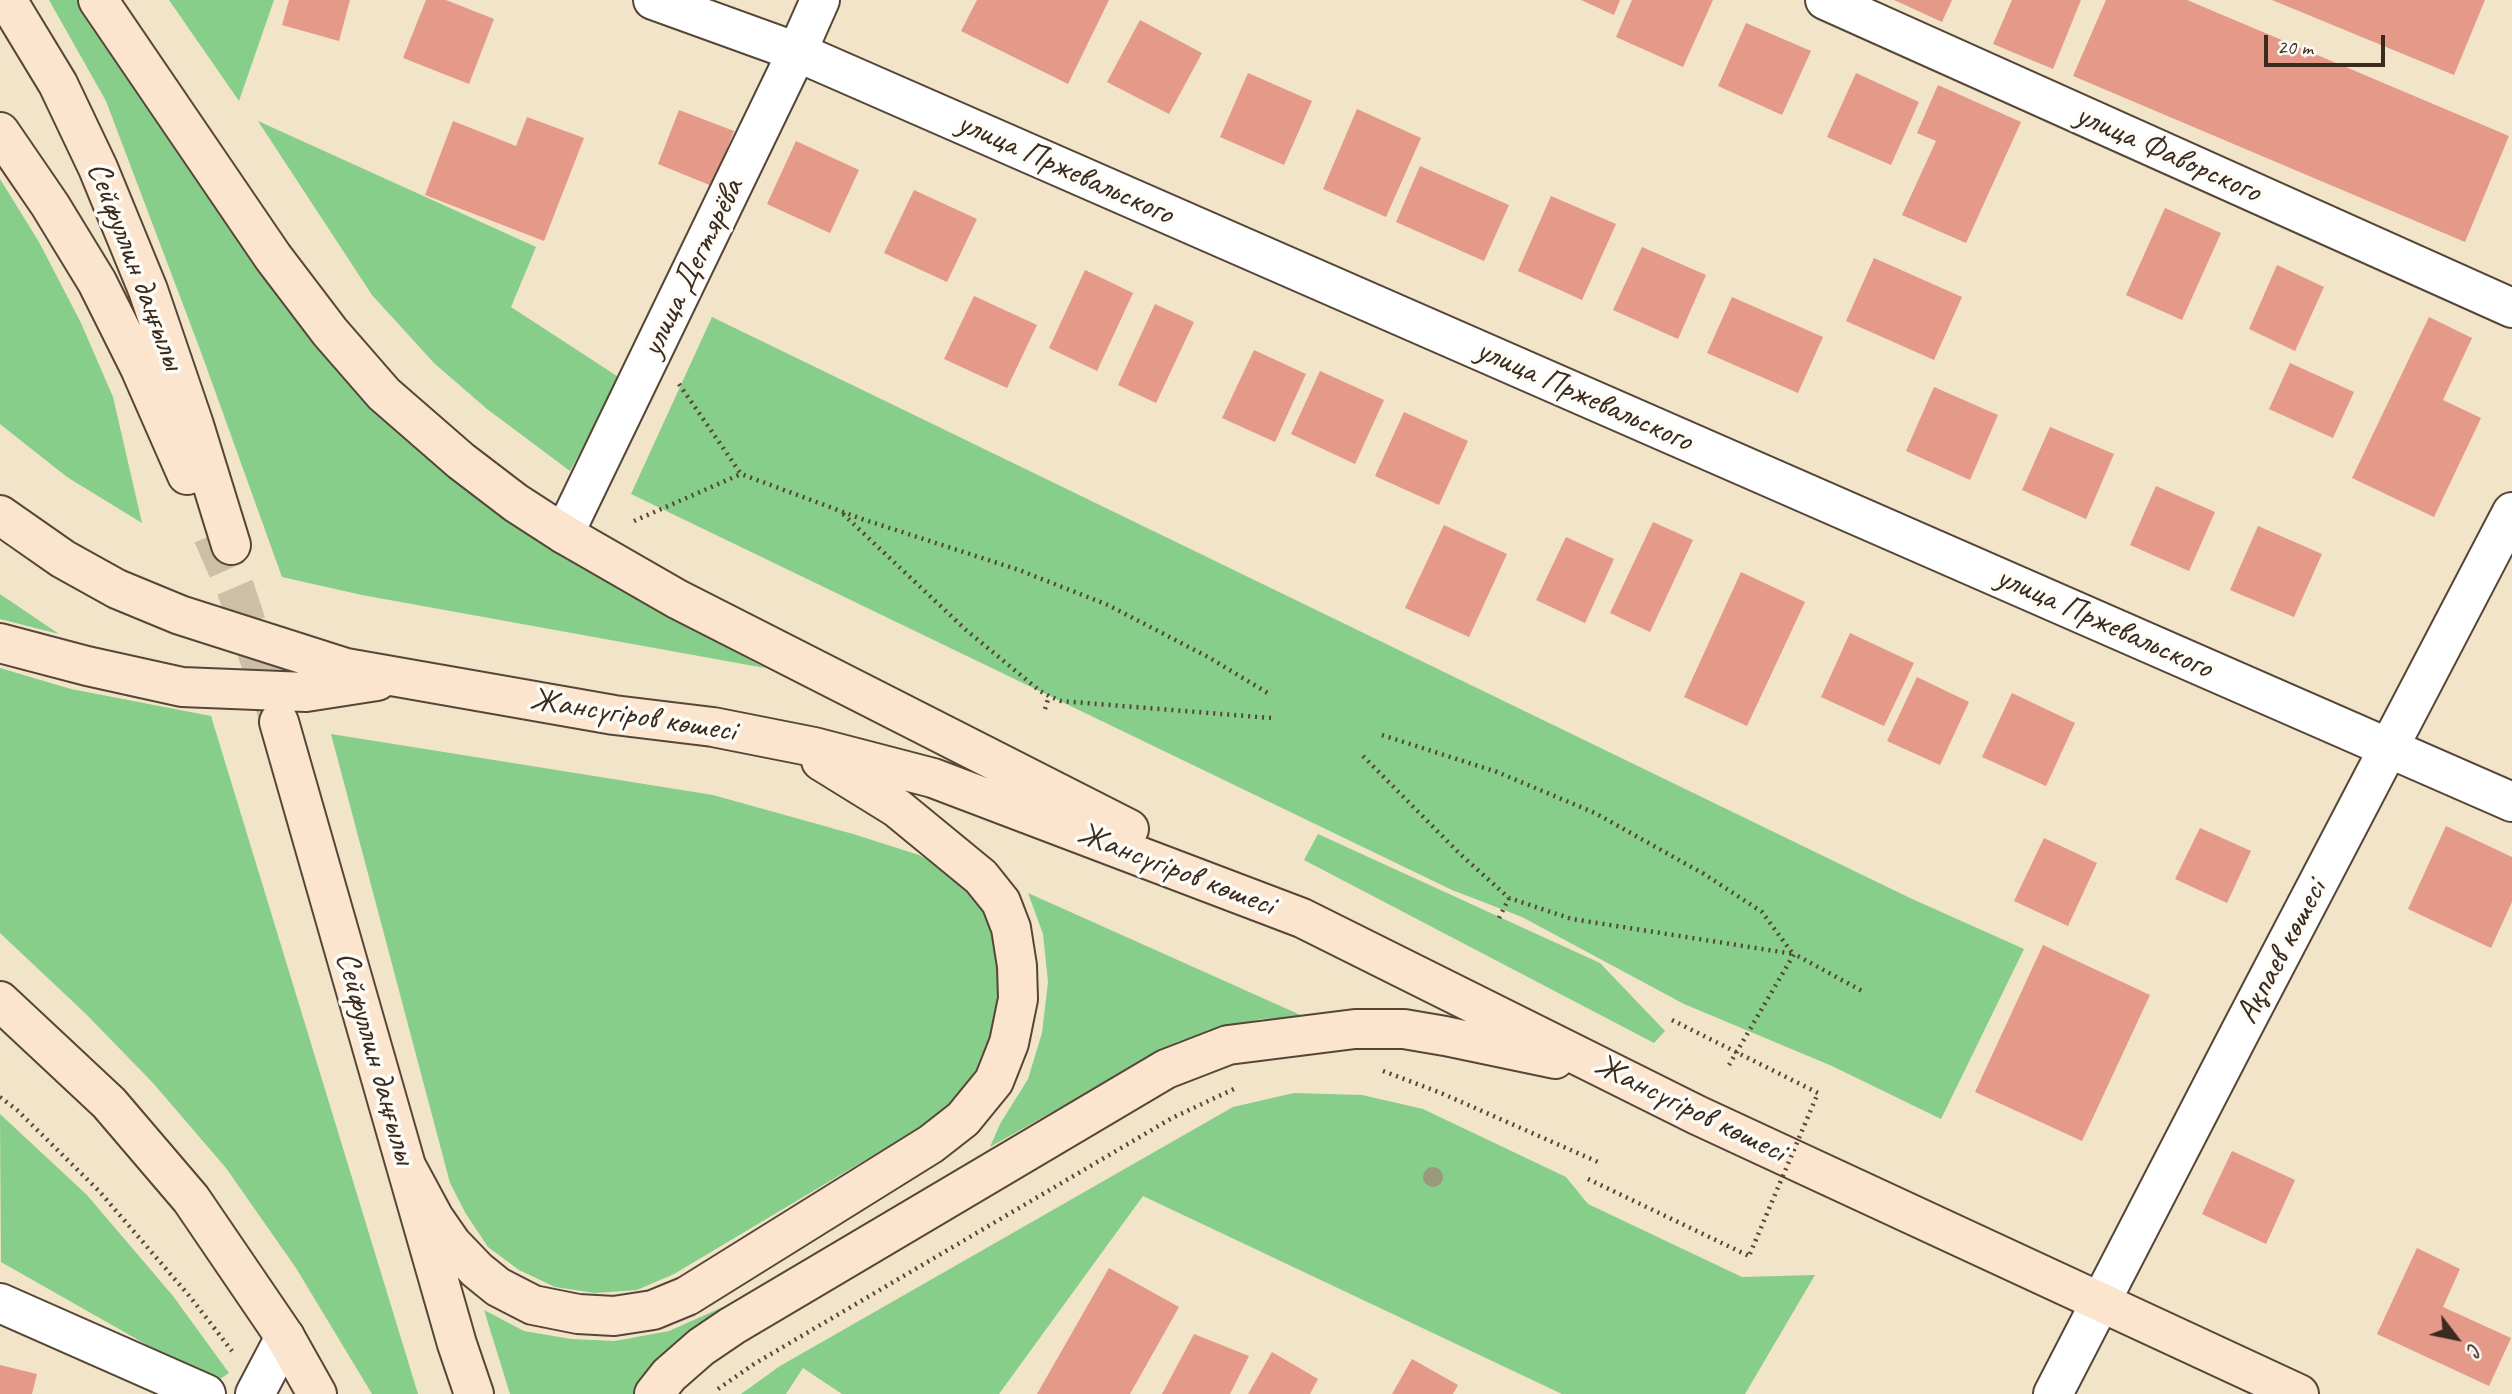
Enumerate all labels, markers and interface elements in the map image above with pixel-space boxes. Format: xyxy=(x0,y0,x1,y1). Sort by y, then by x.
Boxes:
scale bar xyxy=(2267,21,2388,65)
text: 20 m xyxy=(2277,34,2313,60)
street label: улица Фаворского xyxy=(2069,96,2267,212)
street label: улица Пржевальского xyxy=(951,104,1179,234)
street label: Сейфуллин даңғылы xyxy=(77,156,193,376)
street label: улица Дегтярёва xyxy=(633,172,753,364)
street label: улица Пржевальского xyxy=(1470,331,1698,461)
street label: улица Пржевальского xyxy=(1990,558,2218,688)
street label: Жансүгіров көшесі xyxy=(527,680,739,752)
street label: Жансүгіров көшесі xyxy=(1072,814,1280,926)
street label: Ақпаев көшесі xyxy=(2228,874,2336,1030)
street label: Сейфуллин даңғылы xyxy=(326,947,424,1169)
street label: Жансүгіров көшесі xyxy=(1588,1046,1792,1172)
north arrow xyxy=(2421,1303,2491,1373)
text: С xyxy=(2461,1339,2486,1359)

